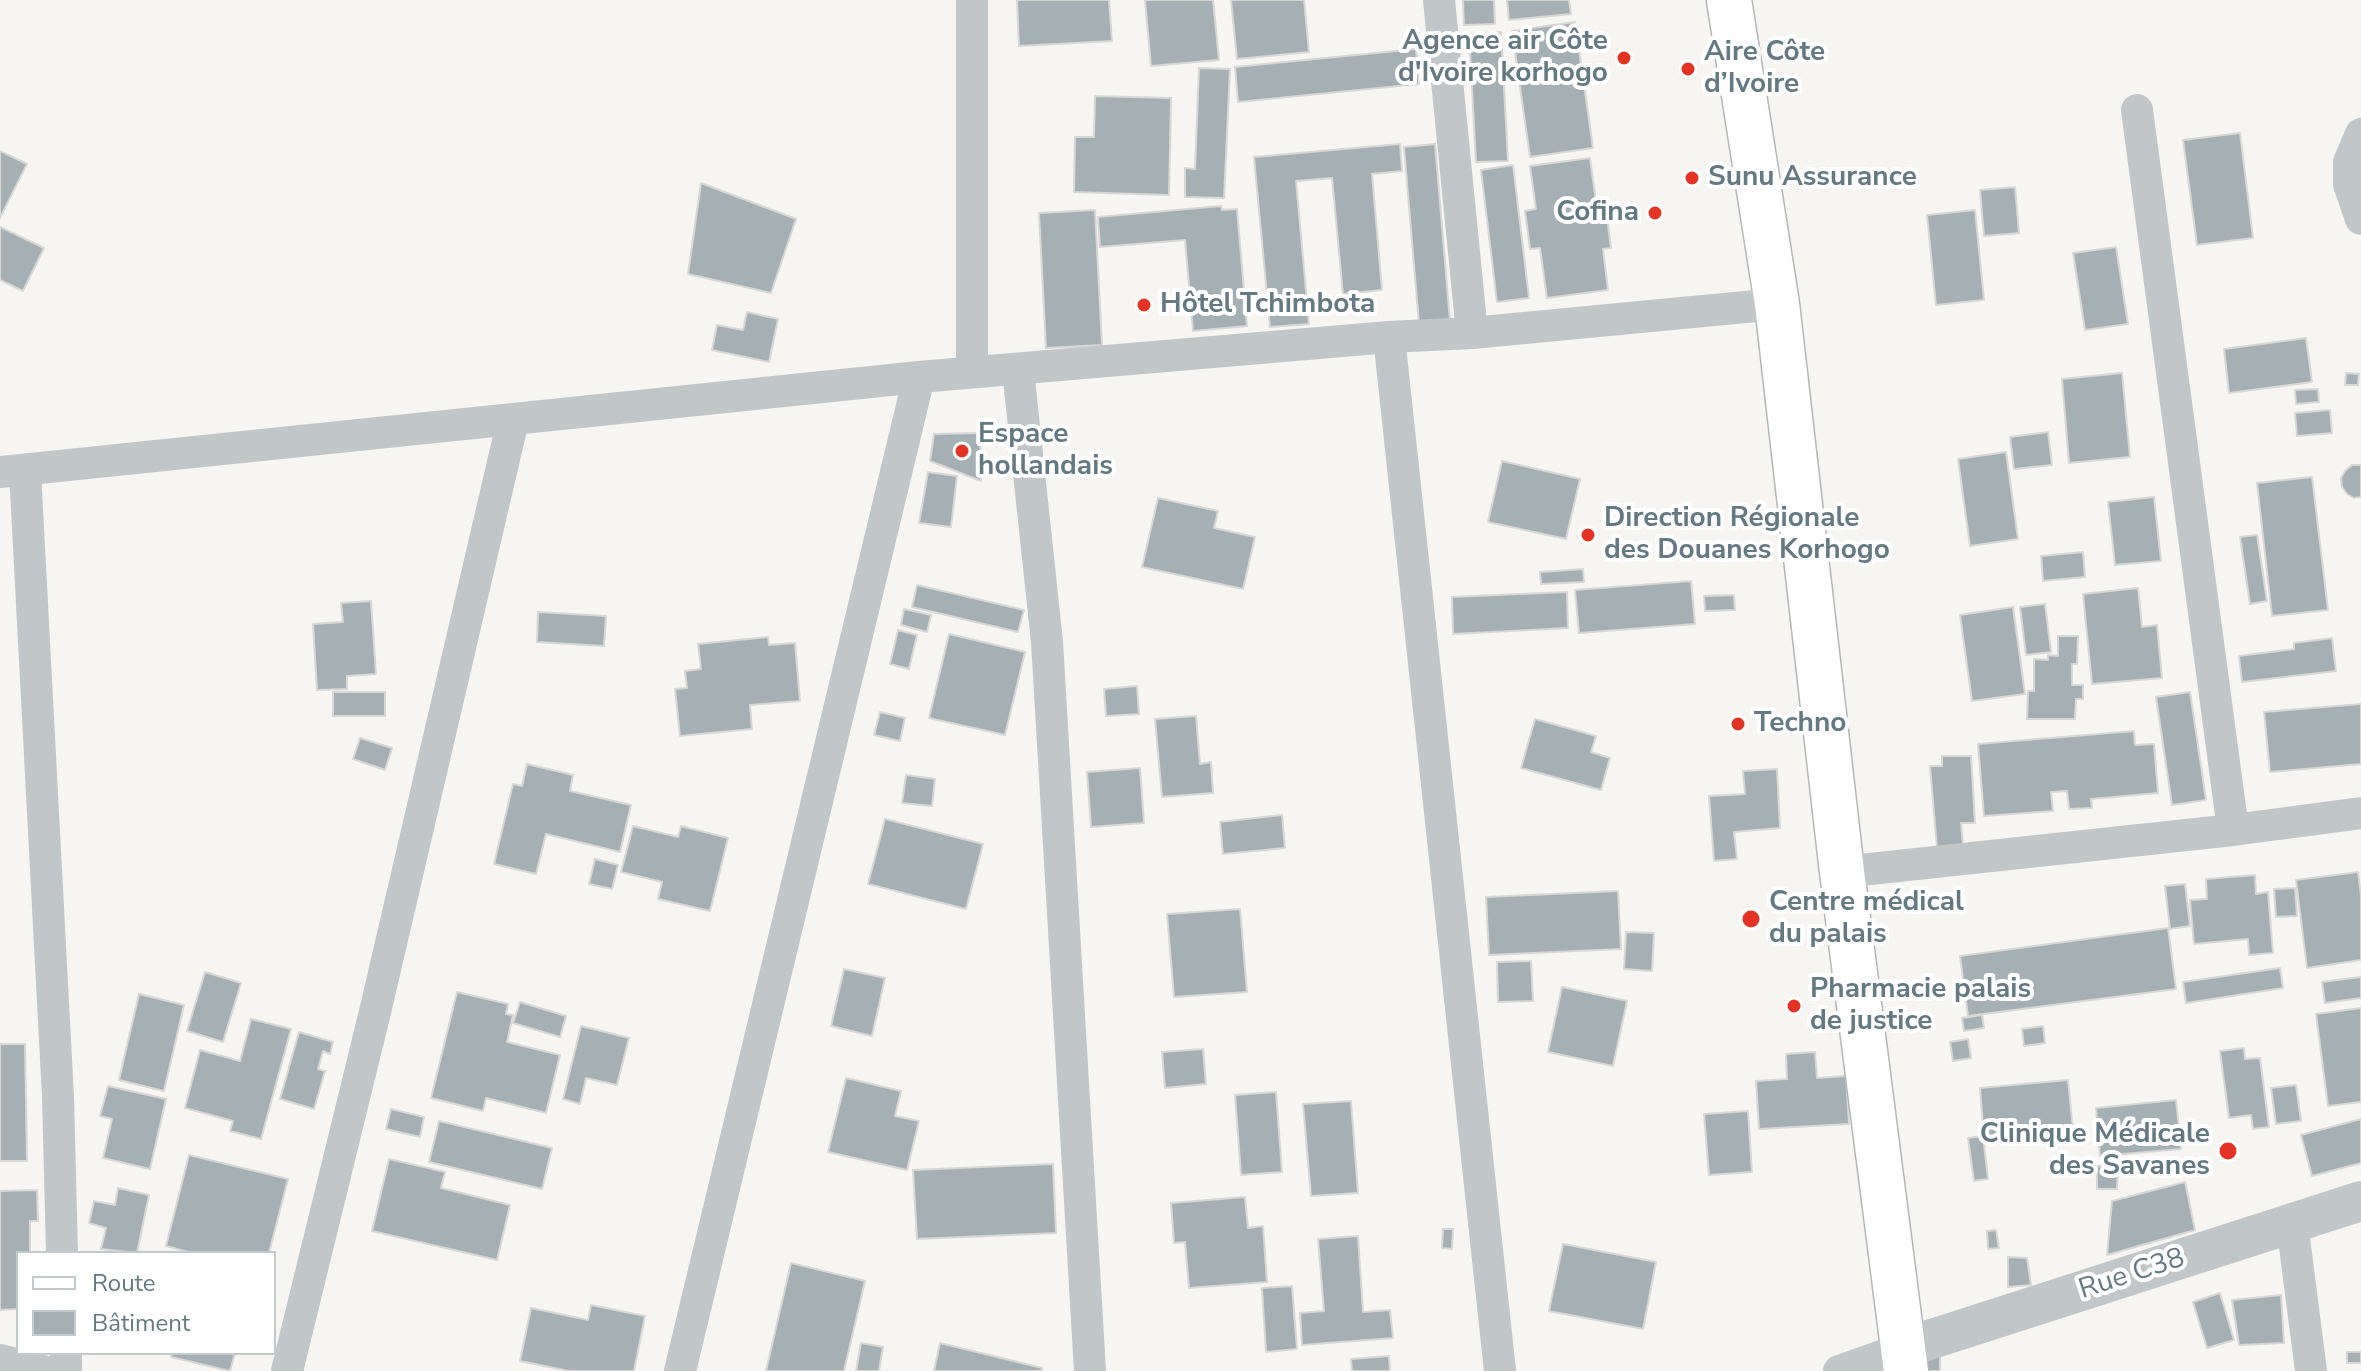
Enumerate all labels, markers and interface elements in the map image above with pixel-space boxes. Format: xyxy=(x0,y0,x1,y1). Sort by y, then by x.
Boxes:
place label: Agence air Côte d'Ivoire korhogo xyxy=(1398,25,1608,91)
place label: Aire Côte d’Ivoire xyxy=(1704,36,1825,102)
marker: Agence air Côte d'Ivoire korhogo xyxy=(1615,49,1633,67)
marker: Aire Côte d’Ivoire xyxy=(1679,60,1697,78)
place label: Sunu Assurance xyxy=(1708,161,1917,195)
marker: Sunu Assurance xyxy=(1683,169,1701,187)
place label: Cofina xyxy=(1556,196,1639,230)
marker: Cofina xyxy=(1646,204,1664,222)
place label: Hôtel Tchimbota xyxy=(1160,288,1375,322)
marker: Hôtel Tchimbota xyxy=(1135,296,1153,314)
place label: Espace hollandais xyxy=(978,418,1113,484)
marker: Espace hollandais xyxy=(953,442,971,460)
place label: Direction Régionale des Douanes Korhogo xyxy=(1604,502,1890,568)
marker: Direction Régionale des Douanes Korhogo xyxy=(1579,526,1597,544)
place label: Techno xyxy=(1754,707,1846,741)
marker: Techno xyxy=(1729,715,1747,733)
place label: Centre médical du palais xyxy=(1769,886,1964,952)
marker: Centre médical du palais xyxy=(1740,908,1762,930)
place label: Pharmacie palais de justice xyxy=(1810,973,2031,1039)
marker: Pharmacie palais de justice xyxy=(1785,997,1803,1015)
place label: Clinique Médicale des Savanes xyxy=(1980,1118,2210,1184)
marker: Clinique Médicale des Savanes xyxy=(2217,1140,2239,1162)
street label: Rue C38 xyxy=(2075,1242,2189,1308)
legend xyxy=(16,1251,276,1355)
text: Route xyxy=(92,1267,156,1299)
text: Bâtiment xyxy=(92,1307,190,1339)

